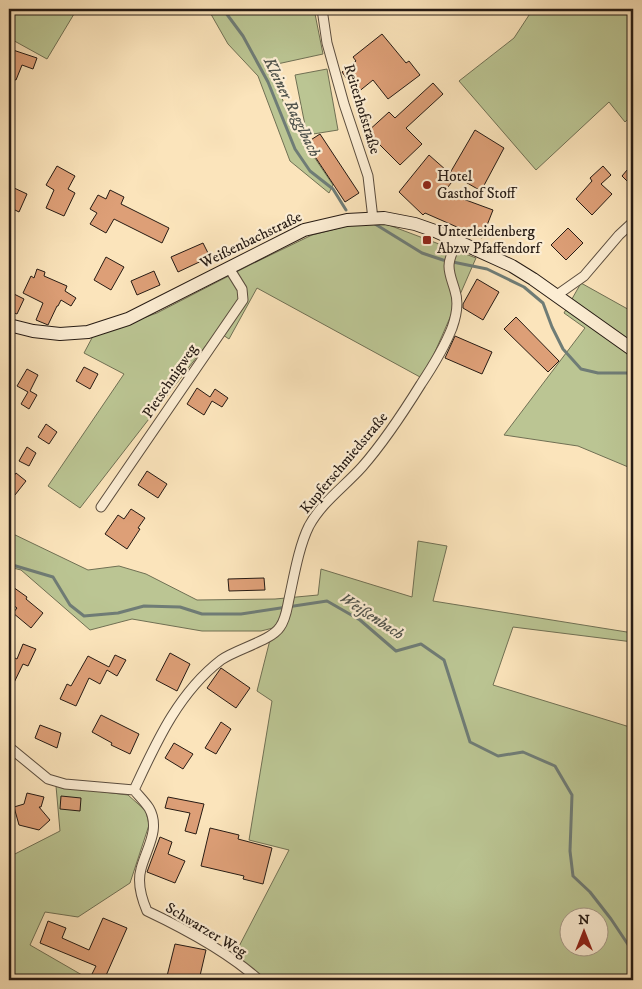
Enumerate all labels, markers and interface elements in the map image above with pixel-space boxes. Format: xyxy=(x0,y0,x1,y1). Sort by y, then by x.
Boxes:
water label: Kleiner Ragglbach xyxy=(259,53,325,160)
street label: Reiterhofstraße xyxy=(339,62,385,156)
place label: Hotel Gasthof Stoff xyxy=(437,167,518,203)
marker: Hotel Gasthof Stoff xyxy=(421,179,433,191)
street label: Weißenbachstraße xyxy=(196,207,305,273)
place label: Unterleidenberg Abzw Pfaffendorf xyxy=(437,222,542,258)
marker: Unterleidenberg Abzw Pfaffendorf xyxy=(421,234,433,246)
street label: Pietschnigweg xyxy=(138,340,202,422)
street label: Kupferschmiedstraße xyxy=(296,408,392,518)
water label: Weißenbach xyxy=(336,588,408,644)
street label: Schwarzer Weg xyxy=(162,898,251,962)
north arrow xyxy=(560,906,610,956)
text: N xyxy=(578,911,590,929)

